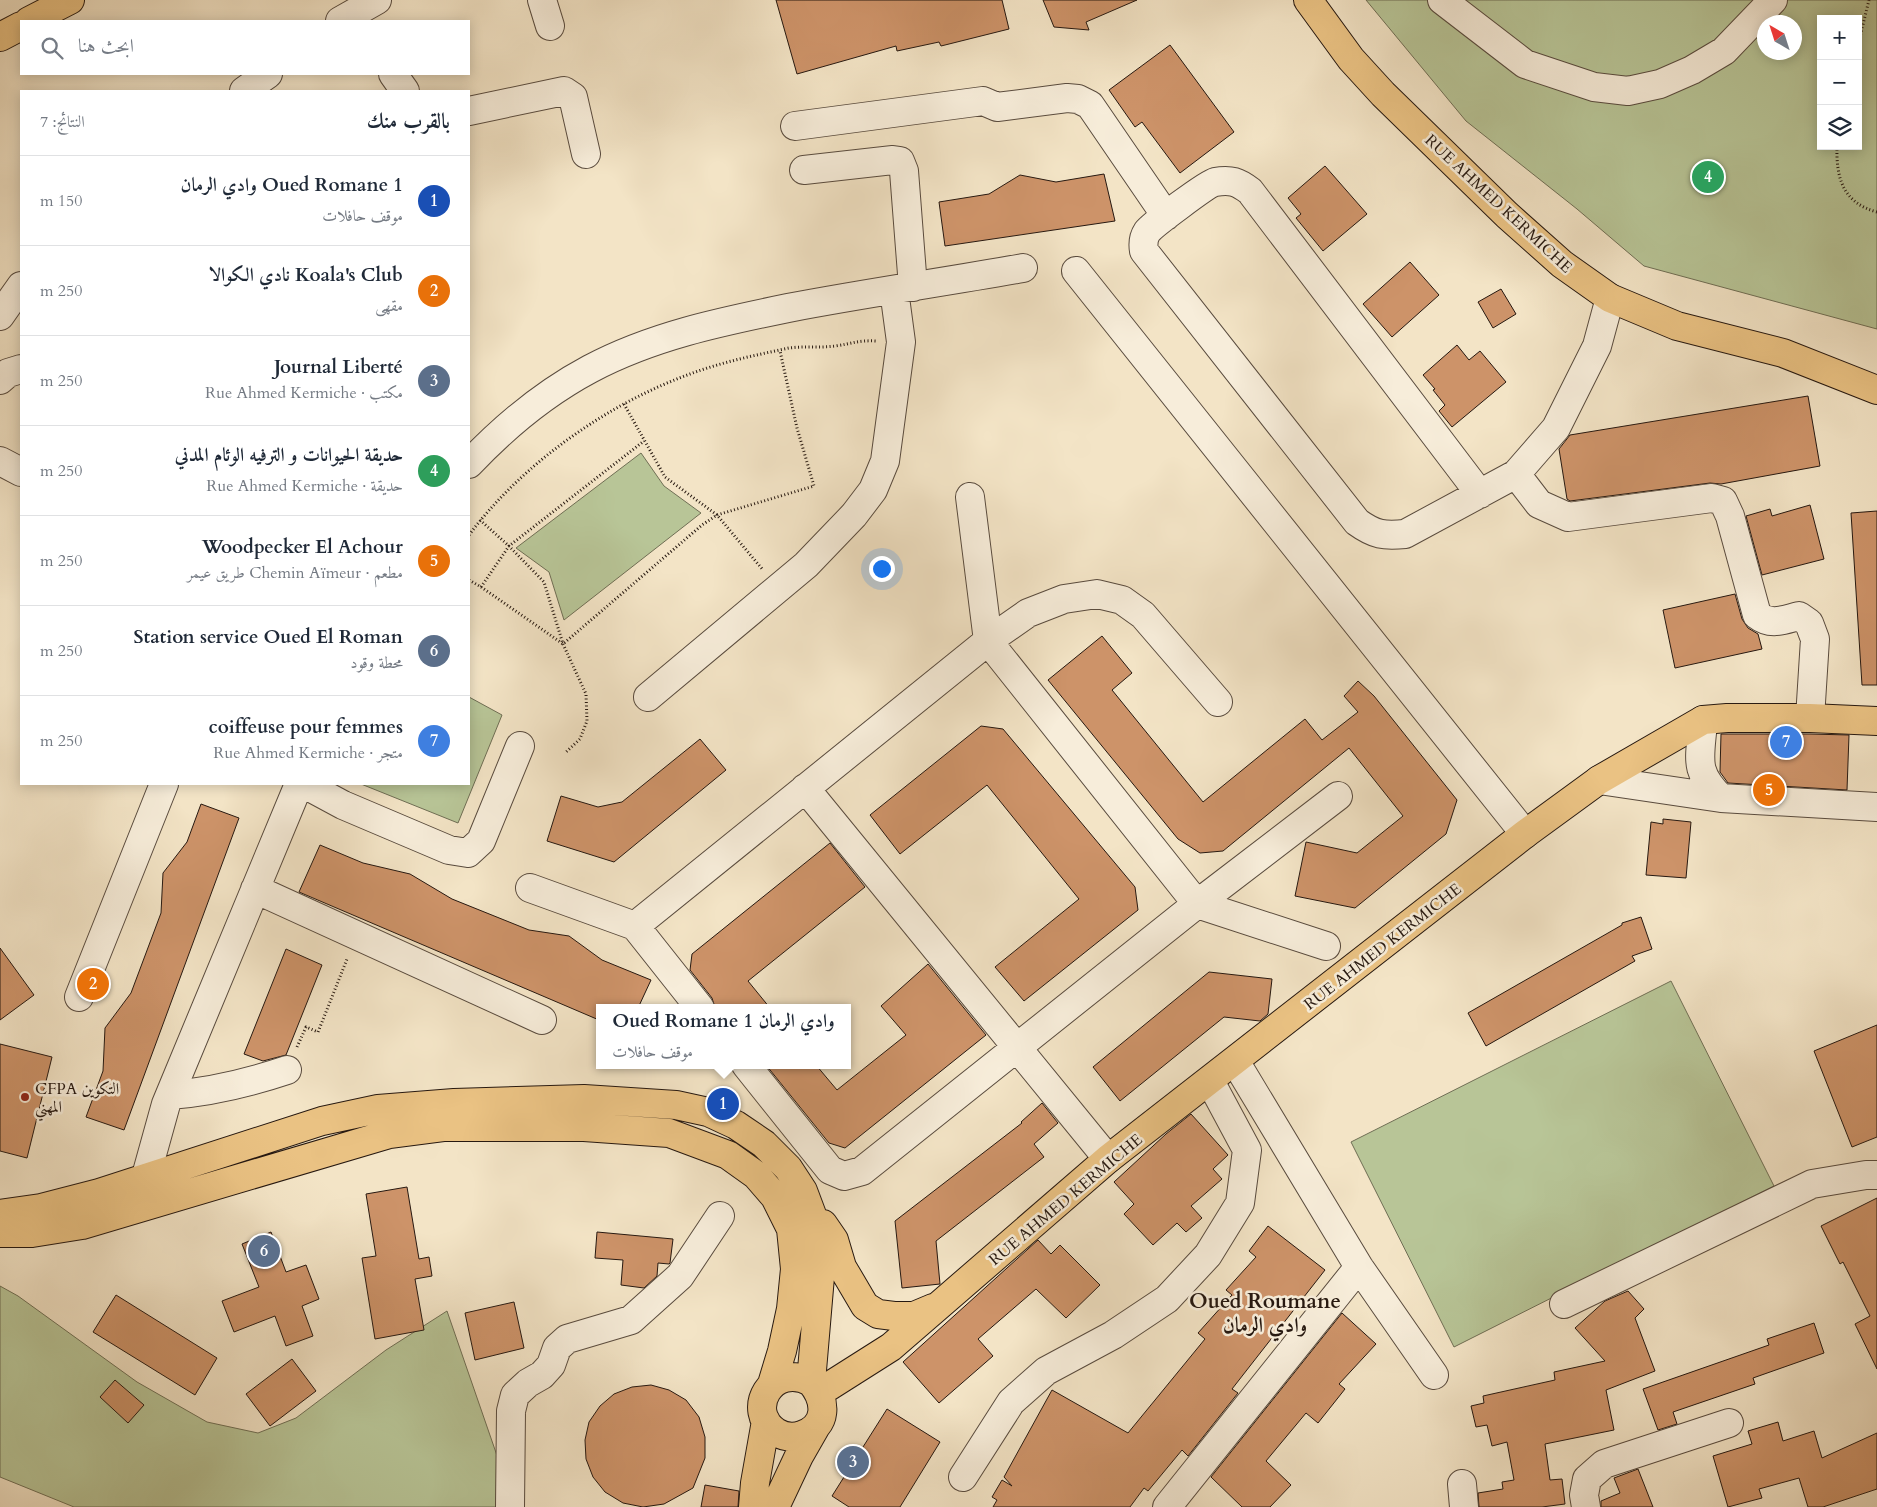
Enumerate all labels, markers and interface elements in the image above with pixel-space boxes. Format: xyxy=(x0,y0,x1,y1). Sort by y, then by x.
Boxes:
north arrow xyxy=(1757,15,1802,60)
map controls xyxy=(1817,15,1862,150)
button: + xyxy=(1817,15,1862,60)
search box xyxy=(20,20,470,75)
text: ابحث هنا xyxy=(78,33,134,59)
icon: search xyxy=(38,34,66,62)
button: − xyxy=(1817,60,1862,105)
button: layers xyxy=(1817,105,1862,150)
text: بالقرب منك xyxy=(367,107,450,136)
text: النتائج: 7 xyxy=(40,111,85,133)
street label: RUE AHMED KERMICHE xyxy=(1420,129,1577,278)
pin: 4 xyxy=(1692,158,1724,196)
text: Oued Romane 1 وادي الرمان xyxy=(181,172,403,198)
text: 150 m xyxy=(40,190,82,212)
text: 1 xyxy=(430,190,438,212)
text: موقف حافلات xyxy=(322,205,403,227)
text: Koala's Club نادي الكوالا xyxy=(209,262,403,288)
text: 250 m xyxy=(40,280,82,302)
text: 2 xyxy=(430,280,438,302)
text: مقهى xyxy=(375,295,403,317)
text: Journal Liberté xyxy=(274,354,403,380)
text: 250 m xyxy=(40,370,82,392)
text: 3 xyxy=(430,370,438,392)
text: مكتب · Rue Ahmed Kermiche xyxy=(205,382,403,404)
text: حديقة الحيوانات و الترفيه الوئام المدني xyxy=(175,442,403,468)
text: 250 m xyxy=(40,460,82,482)
text: 4 xyxy=(430,460,438,482)
text: حديقة · Rue Ahmed Kermiche xyxy=(206,475,403,497)
text: Woodpecker El Achour xyxy=(202,534,403,560)
text: 250 m xyxy=(40,550,82,572)
text: 5 xyxy=(430,550,438,572)
your location xyxy=(869,556,895,582)
text: مطعم · Chemin Aïmeur طريق عيمر xyxy=(187,562,403,584)
text: Station service Oued El Roman xyxy=(134,624,403,650)
text: 250 m xyxy=(40,640,82,662)
text: 6 xyxy=(430,640,438,662)
text: محطة وقود xyxy=(350,652,403,674)
text: coiffeuse pour femmes xyxy=(209,714,403,740)
pin: 7 xyxy=(1770,723,1802,761)
text: 250 m xyxy=(40,730,82,752)
text: 7 xyxy=(430,730,438,752)
text: متجر · Rue Ahmed Kermiche xyxy=(213,742,403,764)
pin: 5 xyxy=(1753,771,1785,809)
street label: RUE AHMED KERMICHE xyxy=(1299,878,1466,1015)
pin: 2 xyxy=(77,965,109,1003)
popup xyxy=(596,1004,851,1069)
text: Oued Romane 1 وادي الرمان xyxy=(612,1008,835,1034)
text: موقف حافلات xyxy=(612,1041,693,1063)
place label: CFPA التكوين المهني xyxy=(35,1078,119,1122)
pin: 1 xyxy=(707,1085,739,1123)
marker: CFPA التكوين المهني xyxy=(19,1091,31,1103)
street label: RUE AHMED KERMICHE xyxy=(984,1129,1147,1271)
pin: 6 xyxy=(248,1232,280,1270)
district label: Oued Roumane وادي الرمان xyxy=(1189,1287,1341,1342)
pin: 3 xyxy=(837,1443,869,1481)

